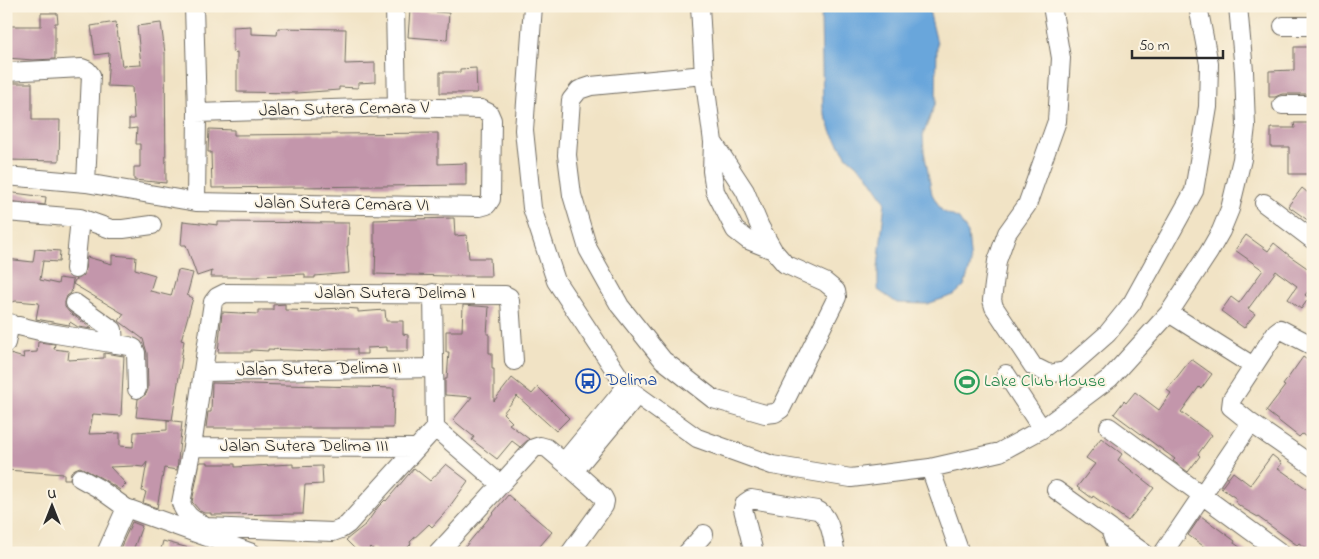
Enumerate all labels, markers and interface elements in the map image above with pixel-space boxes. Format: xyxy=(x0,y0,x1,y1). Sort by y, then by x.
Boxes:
scale bar xyxy=(1132,28,1223,60)
text: 50 m xyxy=(1139,35,1170,57)
street label: Jalan Sutera Cemara V xyxy=(259,96,430,124)
street label: Jalan Sutera Cemara VI xyxy=(255,190,429,220)
street label: Jalan Sutera Delima I xyxy=(315,281,475,307)
street label: Jalan Sutera Delima II xyxy=(237,356,401,384)
bus stop icon: Delima xyxy=(575,368,601,394)
place label: Delima xyxy=(605,368,657,394)
sports icon: Lake Club House xyxy=(954,369,980,395)
place label: Lake Club House xyxy=(984,369,1106,395)
street label: Jalan Sutera Delima III xyxy=(220,434,388,460)
north arrow xyxy=(28,482,78,532)
text: U xyxy=(48,484,57,505)

